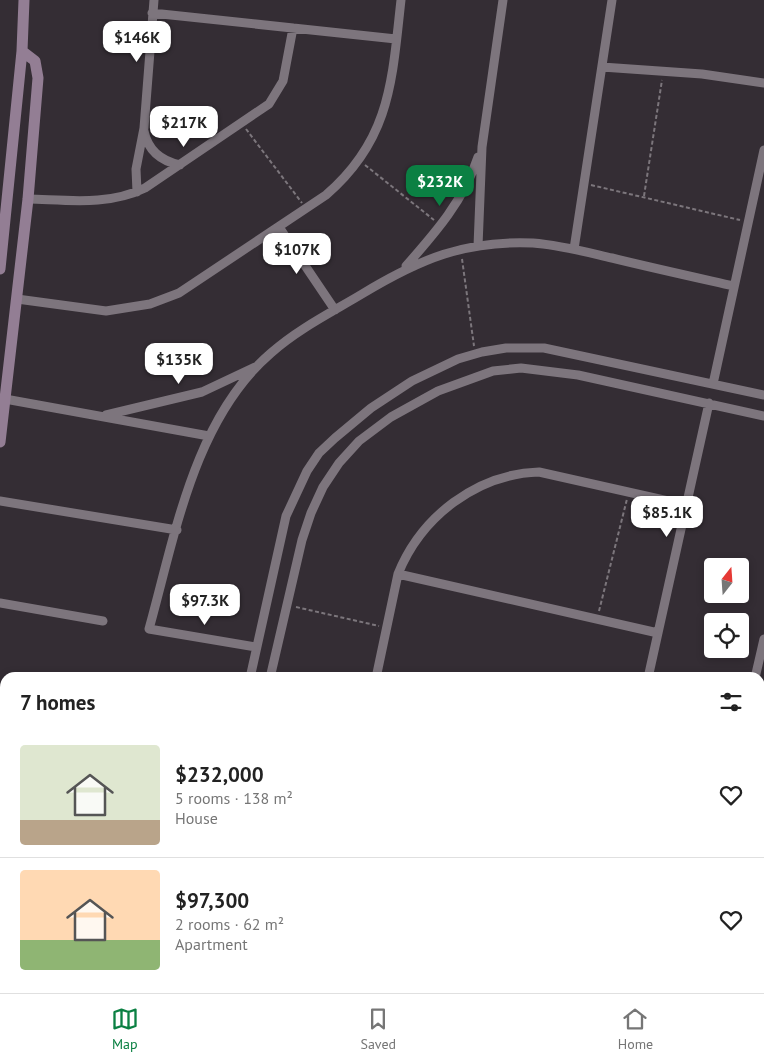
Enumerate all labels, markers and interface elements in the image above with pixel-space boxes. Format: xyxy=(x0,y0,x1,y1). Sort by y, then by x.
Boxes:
pin: $146K xyxy=(102,20,172,63)
text: $146K xyxy=(114,27,160,47)
pin: $217K xyxy=(149,106,219,148)
text: $217K xyxy=(161,112,207,132)
pin: $232K xyxy=(405,164,475,207)
text: $232K xyxy=(417,171,463,191)
pin: $107K xyxy=(262,232,332,275)
text: $107K xyxy=(274,239,320,259)
pin: $135K xyxy=(144,342,214,385)
text: $135K xyxy=(156,349,202,369)
pin: $85.1K xyxy=(626,496,708,538)
text: $85.1K xyxy=(642,502,692,522)
north arrow xyxy=(704,558,749,602)
map controls xyxy=(704,558,749,658)
pin: $97.3K xyxy=(164,584,246,626)
text: $97.3K xyxy=(181,590,229,610)
button: locate xyxy=(704,613,749,658)
icon: filters xyxy=(717,688,745,716)
text: 7 homes xyxy=(20,689,95,716)
text: $232,000 xyxy=(175,761,264,788)
icon: home xyxy=(60,765,120,825)
icon: heart xyxy=(717,781,745,809)
text: 5 rooms · 138 m² xyxy=(175,788,293,808)
text: House xyxy=(175,808,218,828)
text: $97,300 xyxy=(175,887,249,914)
icon: home xyxy=(60,890,120,950)
icon: heart xyxy=(717,906,745,934)
text: 2 rooms · 62 m² xyxy=(175,914,284,934)
text: Apartment xyxy=(175,934,248,954)
tab: Map xyxy=(111,1005,139,1053)
tab: Saved xyxy=(360,1005,396,1053)
tab: Home xyxy=(618,1005,653,1053)

